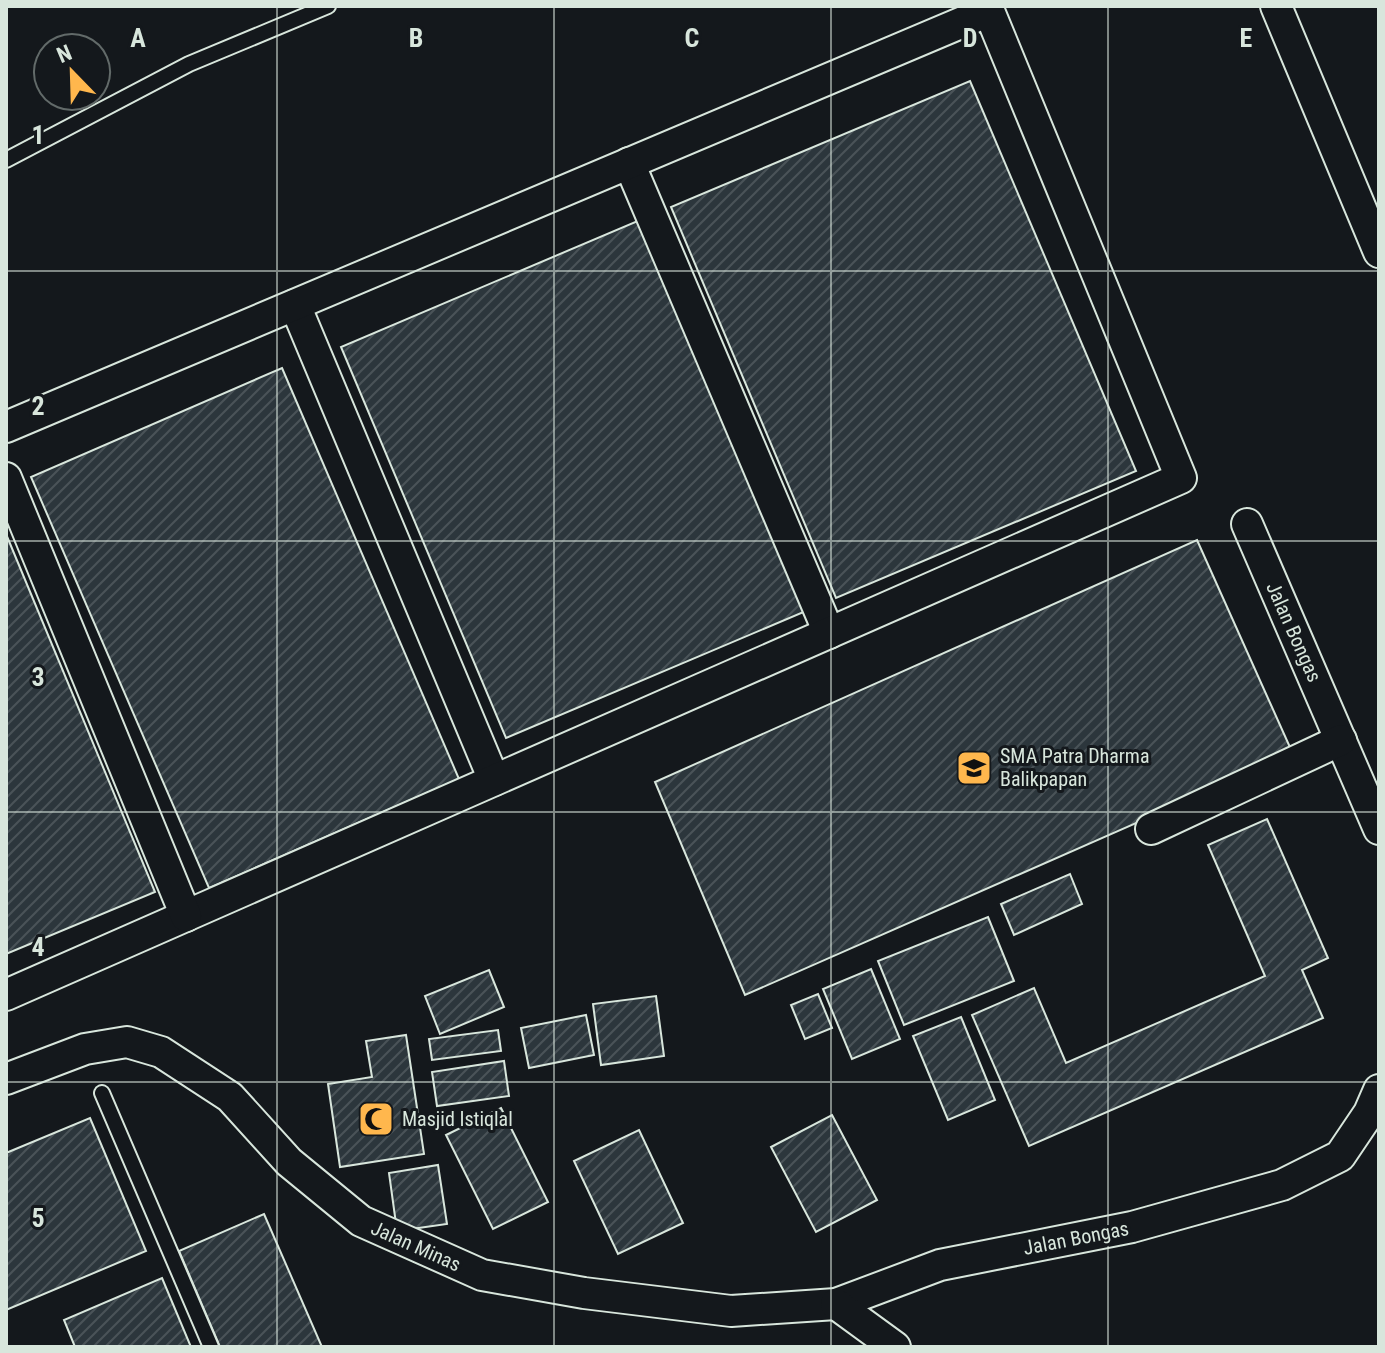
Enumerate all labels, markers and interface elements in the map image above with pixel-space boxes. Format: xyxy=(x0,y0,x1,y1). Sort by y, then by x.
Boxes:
text: A xyxy=(130,23,146,53)
text: B xyxy=(409,23,423,53)
text: C xyxy=(685,23,700,53)
text: D xyxy=(963,23,977,53)
text: E xyxy=(1240,23,1253,53)
north arrow xyxy=(32,32,112,112)
text: N xyxy=(53,40,75,68)
text: 1 xyxy=(31,120,45,150)
text: 2 xyxy=(31,391,45,421)
street label: Jalan Bongas xyxy=(1261,578,1327,686)
text: 3 xyxy=(31,662,45,692)
place label: SMA Patra Dharma Balikpapan xyxy=(1000,744,1150,791)
school or university icon: SMA Patra Dharma Balikpapan xyxy=(955,749,993,787)
text: 4 xyxy=(31,932,45,962)
mosque icon: Masjid Istiqlal xyxy=(357,1100,395,1138)
place label: Masjid Istiqlal xyxy=(402,1107,513,1131)
text: 5 xyxy=(31,1203,45,1233)
street label: Jalan Minas xyxy=(367,1216,465,1276)
street label: Jalan Bongas xyxy=(1021,1216,1131,1260)

